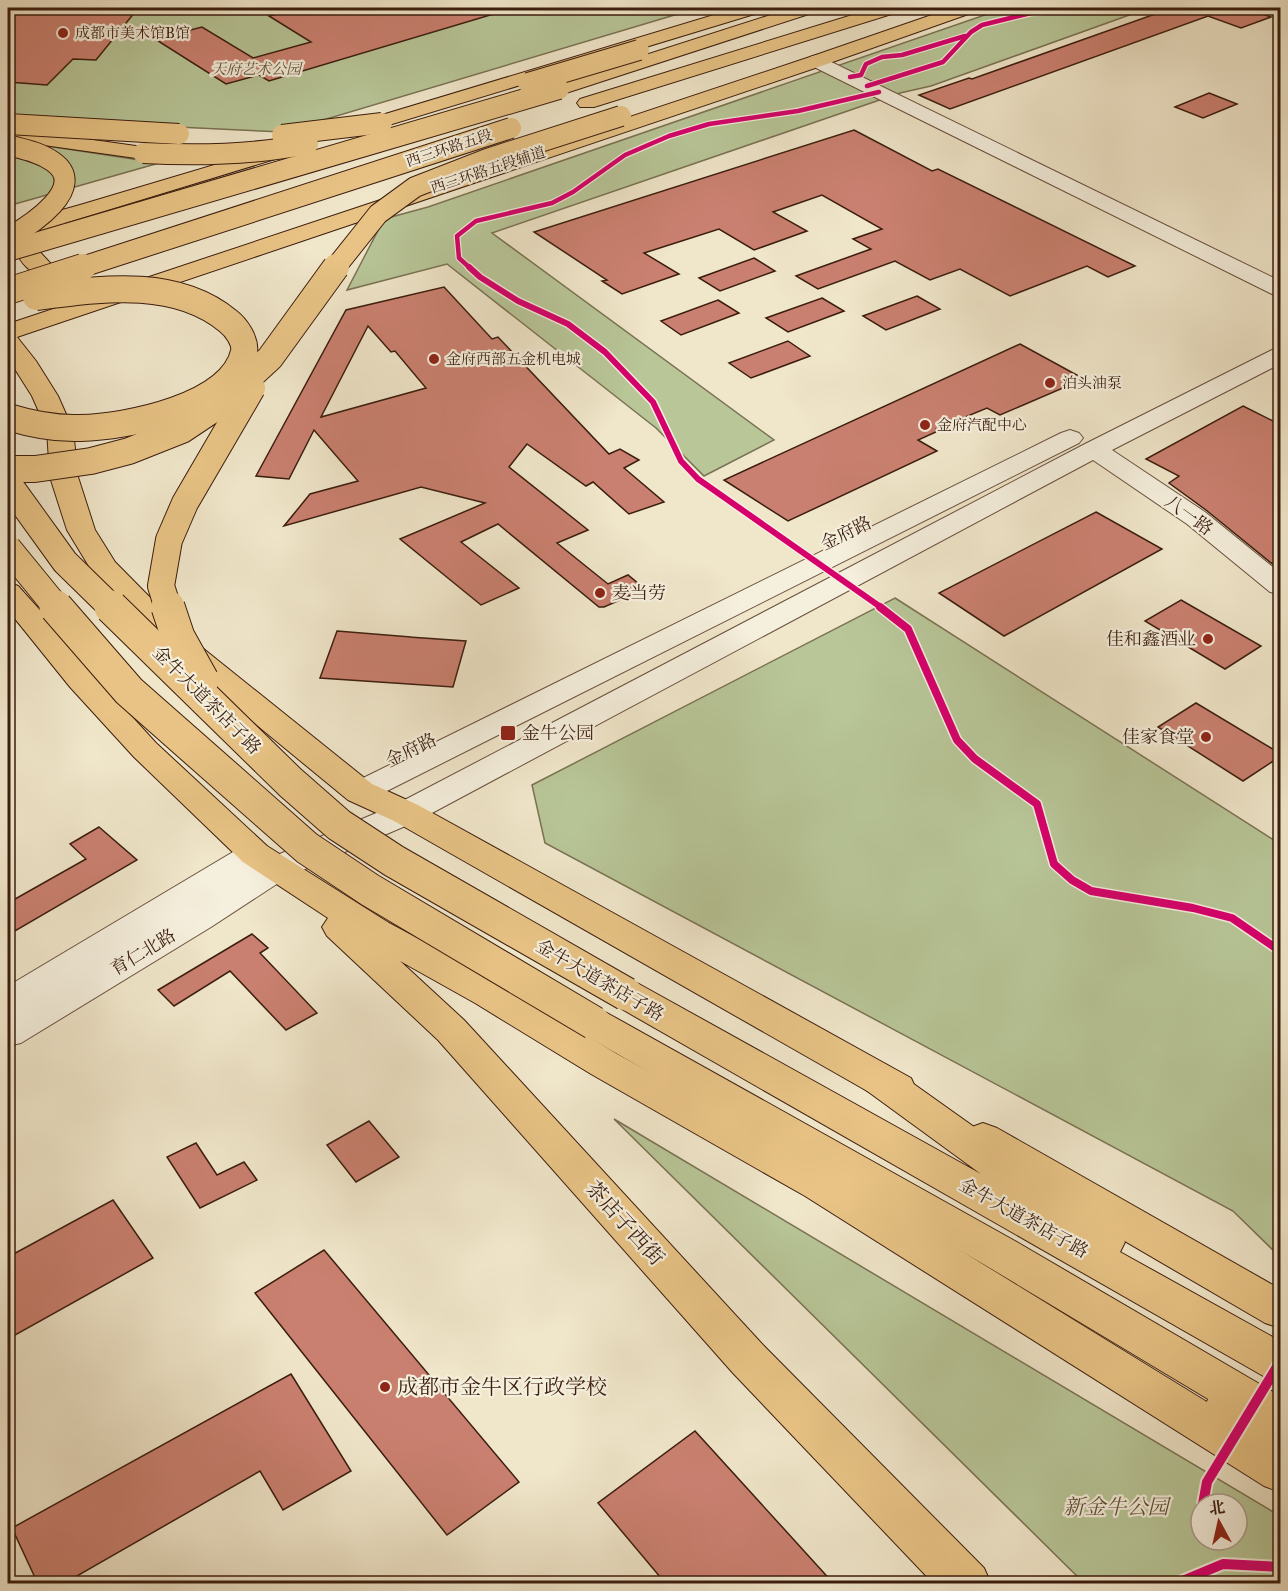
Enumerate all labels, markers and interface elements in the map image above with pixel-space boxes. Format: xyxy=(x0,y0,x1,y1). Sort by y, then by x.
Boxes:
place label: 成都市美术馆B馆 xyxy=(75,24,190,42)
marker: 成都市美术馆B馆 xyxy=(56,26,70,40)
park label: 天府艺术公园 xyxy=(211,60,303,78)
street label: 西三环路五段 xyxy=(403,126,495,170)
street label: 西三环路五段辅道 xyxy=(428,143,548,197)
place label: 金府西部五金机电城 xyxy=(446,350,581,368)
marker: 金府西部五金机电城 xyxy=(427,352,441,366)
place label: 泊头油泵 xyxy=(1062,374,1122,392)
marker: 泊头油泵 xyxy=(1043,376,1057,390)
place label: 金府汽配中心 xyxy=(937,416,1027,434)
marker: 金府汽配中心 xyxy=(918,418,932,432)
street label: 八一路 xyxy=(1161,490,1217,540)
street label: 金府路 xyxy=(817,511,875,555)
place label: 麦当劳 xyxy=(612,582,666,604)
marker: 麦当劳 xyxy=(593,586,607,600)
place label: 佳和鑫酒业 xyxy=(1106,628,1196,650)
marker: 佳和鑫酒业 xyxy=(1201,632,1215,646)
street label: 金牛大道茶店子路 xyxy=(148,641,266,759)
place label: 金牛公园 xyxy=(522,722,594,744)
marker: 金牛公园 xyxy=(499,724,517,742)
place label: 佳家食堂 xyxy=(1122,726,1194,748)
street label: 金府路 xyxy=(382,728,440,772)
marker: 佳家食堂 xyxy=(1199,730,1213,744)
street label: 育仁北路 xyxy=(106,924,180,980)
street label: 金牛大道茶店子路 xyxy=(532,934,668,1026)
street label: 金牛大道茶店子路 xyxy=(956,1173,1092,1263)
street label: 茶店子西街 xyxy=(580,1175,670,1271)
place label: 成都市金牛区行政学校 xyxy=(397,1374,607,1400)
marker: 成都市金牛区行政学校 xyxy=(378,1380,392,1394)
north arrow xyxy=(1189,1492,1249,1552)
park label: 新金牛公园 xyxy=(1064,1494,1171,1520)
text: 北 xyxy=(1208,1497,1226,1518)

